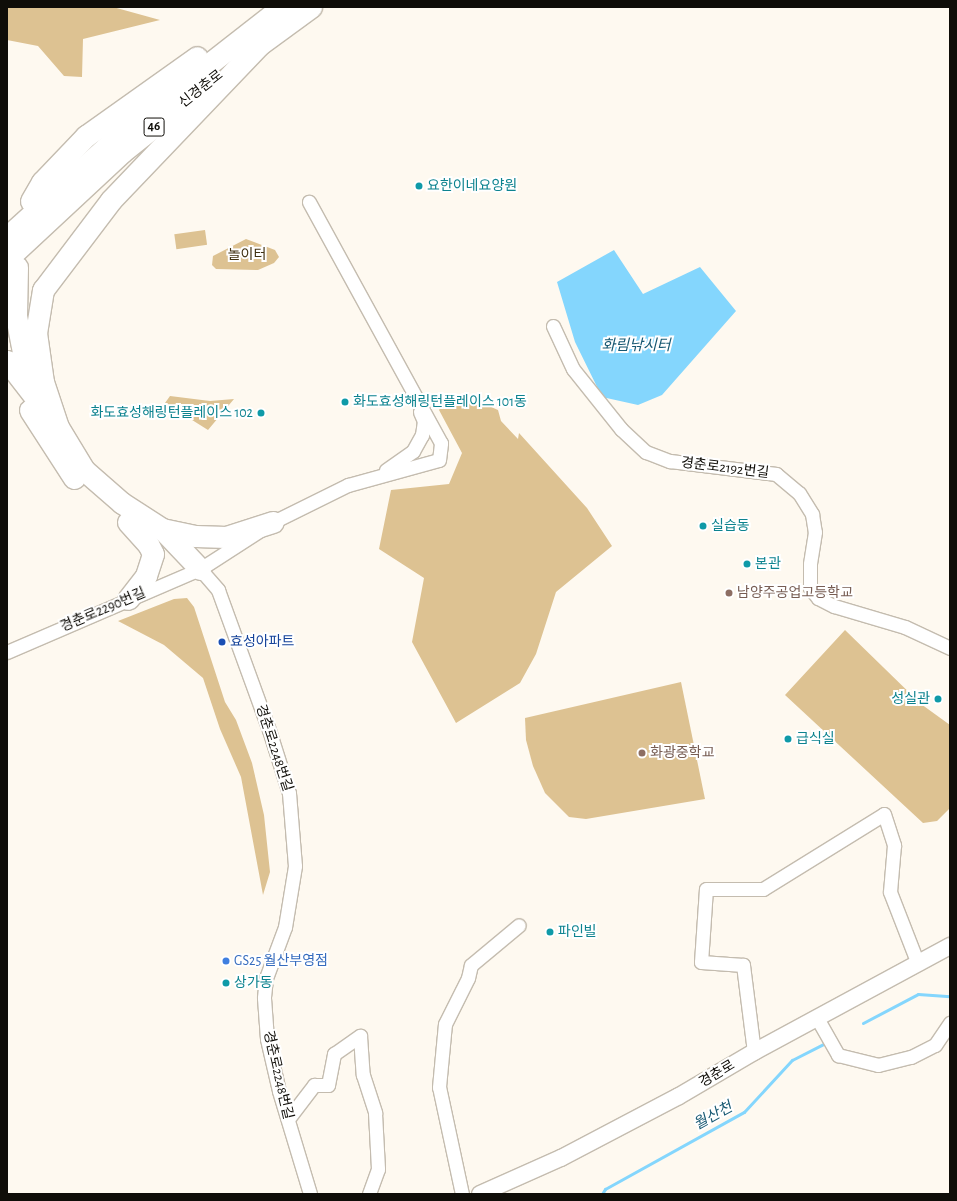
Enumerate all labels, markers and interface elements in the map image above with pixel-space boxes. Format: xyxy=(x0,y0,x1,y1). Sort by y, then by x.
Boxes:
street label: 신경춘로 xyxy=(176,67,226,111)
road number: 46 xyxy=(143,116,165,138)
place label: 요한이네요양원 xyxy=(427,178,517,194)
marker: 요한이네요양원 xyxy=(414,181,424,191)
park label: 놀이터 xyxy=(228,247,266,263)
water label: 화림낚시터 xyxy=(602,337,670,355)
place label: 화도효성해링턴플레이스 101동 xyxy=(353,394,527,410)
marker: 화도효성해링턴플레이스 101동 xyxy=(340,397,350,407)
place label: 화도효성해링턴플레이스 102 xyxy=(90,405,253,421)
marker: 화도효성해링턴플레이스 102 xyxy=(256,408,266,418)
street label: 경춘로2192번길 xyxy=(680,454,770,482)
place label: 실습동 xyxy=(711,518,750,534)
marker: 실습동 xyxy=(698,521,708,531)
place label: 본관 xyxy=(755,556,781,572)
marker: 본관 xyxy=(742,559,752,569)
street label: 경춘로2290번길 xyxy=(58,584,148,636)
place label: 남양주공업고등학교 xyxy=(737,585,853,601)
marker: 남양주공업고등학교 xyxy=(724,588,734,598)
place label: 효성아파트 xyxy=(230,634,294,650)
marker: 효성아파트 xyxy=(217,637,227,647)
place label: 성실관 xyxy=(891,691,930,707)
marker: 성실관 xyxy=(933,694,943,704)
street label: 경춘로2248번길 xyxy=(252,702,296,794)
place label: 급식실 xyxy=(796,731,835,747)
marker: 급식실 xyxy=(783,734,793,744)
place label: 화광중학교 xyxy=(650,745,714,761)
marker: 화광중학교 xyxy=(637,748,647,758)
place label: 파인빌 xyxy=(558,924,597,940)
marker: 파인빌 xyxy=(545,927,555,937)
place label: GS25 월산부영점 xyxy=(234,953,328,969)
marker: GS25 월산부영점 xyxy=(221,956,231,966)
place label: 상가동 xyxy=(234,975,273,991)
marker: 상가동 xyxy=(221,978,231,988)
street label: 경춘로2248번길 xyxy=(260,1029,296,1121)
street label: 경춘로 xyxy=(696,1057,738,1091)
water label: 월산천 xyxy=(691,1098,735,1134)

